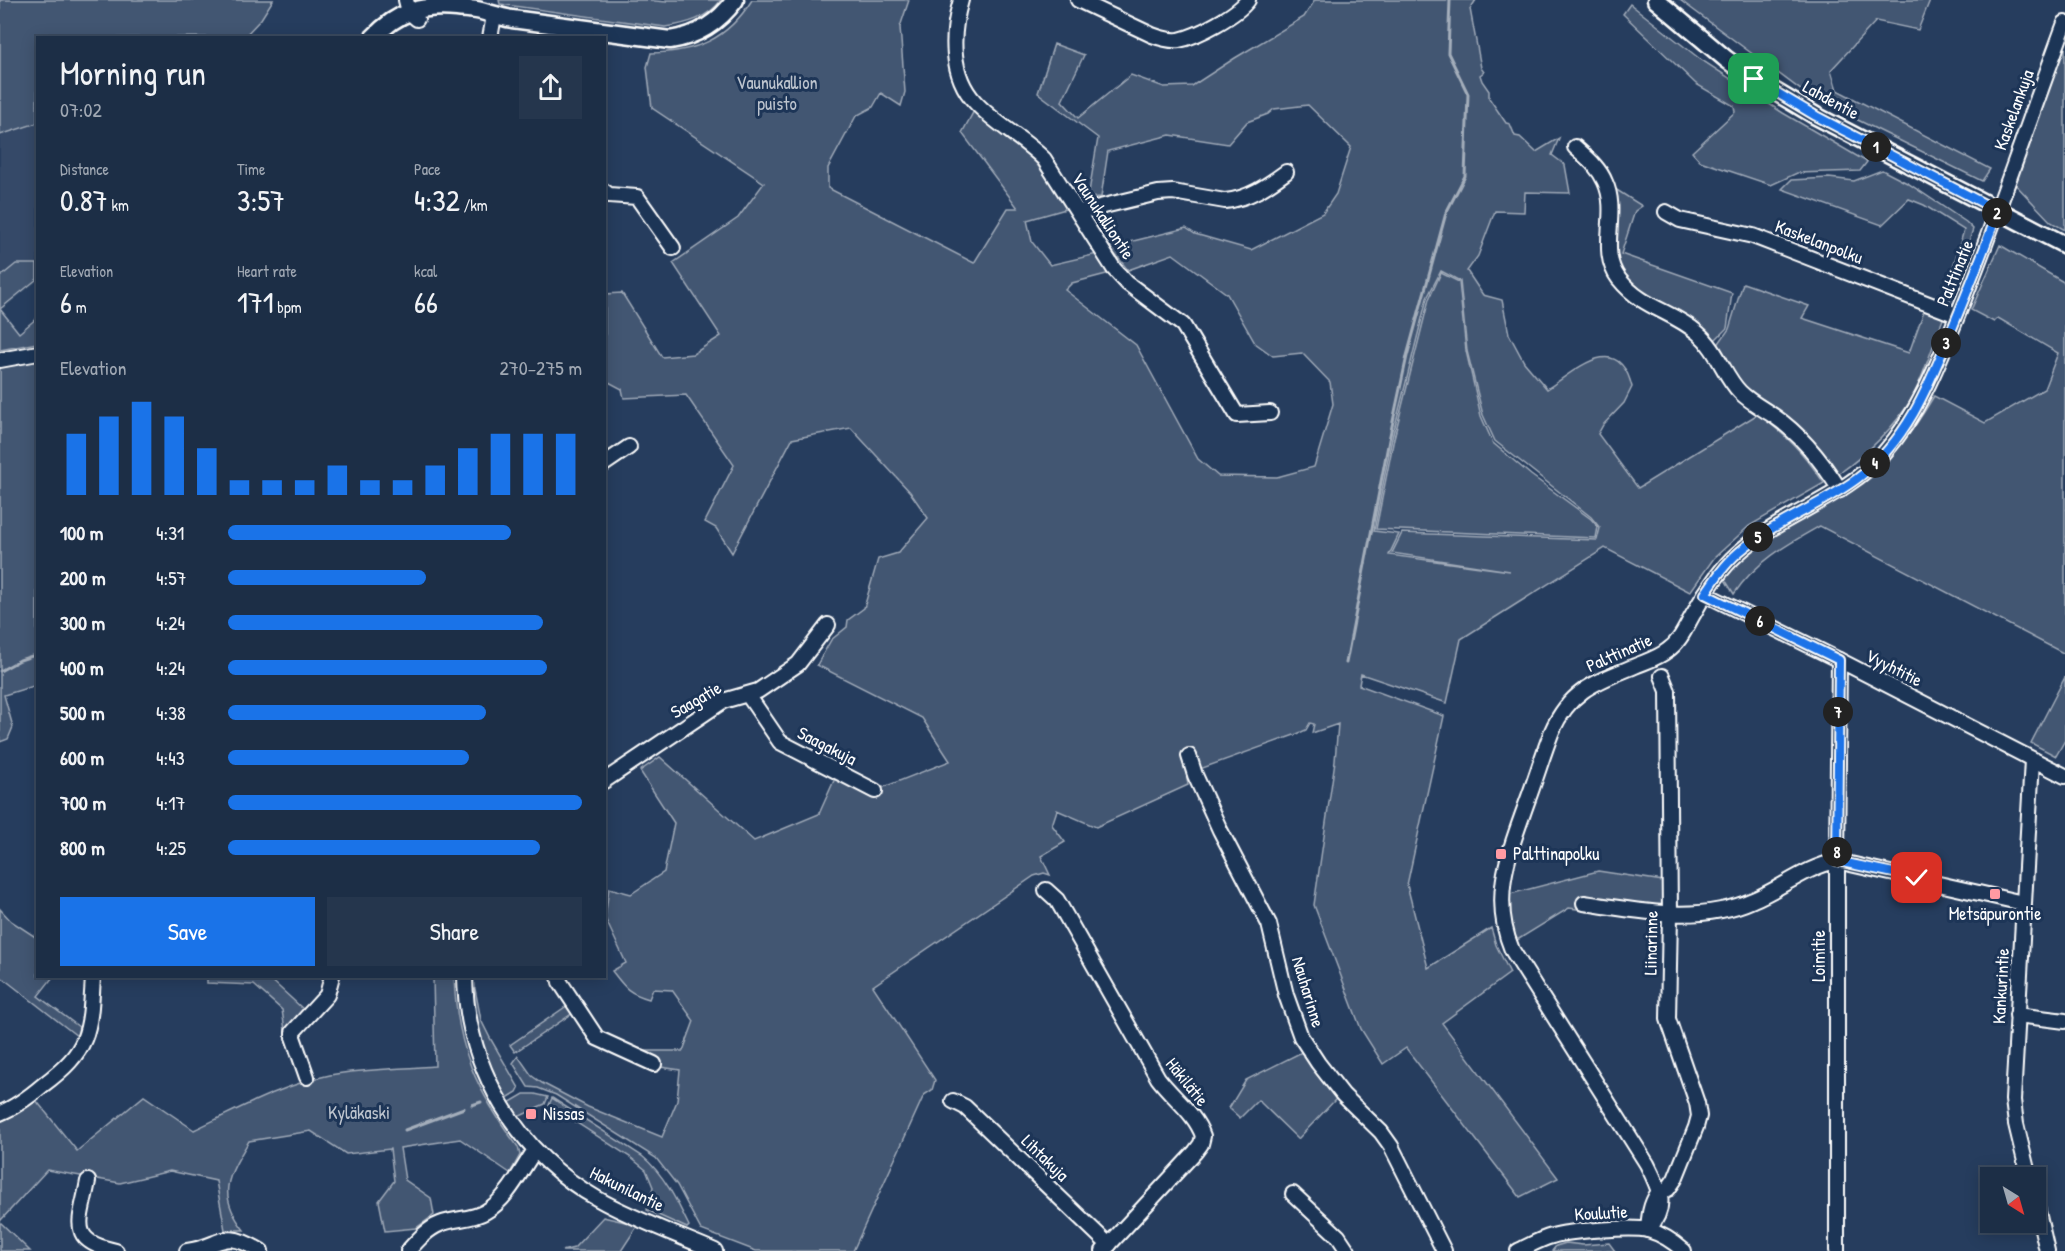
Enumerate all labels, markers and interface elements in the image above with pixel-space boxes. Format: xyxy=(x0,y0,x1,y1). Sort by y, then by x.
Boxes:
text: Morning run xyxy=(60,51,206,95)
pin xyxy=(1728,53,1779,104)
button: share xyxy=(519,56,582,119)
icon: arrive xyxy=(1737,62,1770,95)
street label: Kaskelankuja xyxy=(1987,66,2040,154)
park label: Vaunukallion puisto xyxy=(736,70,818,116)
street label: Lahdentie xyxy=(1798,74,1864,125)
text: 07:02 xyxy=(60,96,102,123)
pin: 1 xyxy=(1861,132,1891,162)
text: 1 xyxy=(1873,136,1879,158)
text: Distance xyxy=(60,158,109,180)
text: Time xyxy=(237,158,265,180)
text: Pace xyxy=(414,158,441,180)
street label: Vaunukalliontie xyxy=(1066,167,1141,264)
text: 0.87 xyxy=(60,180,108,220)
text: 3:57 xyxy=(237,180,285,220)
text: 4:32 xyxy=(414,180,460,220)
text: km xyxy=(108,194,129,216)
text: /km xyxy=(460,194,488,216)
pin: 2 xyxy=(1982,198,2012,228)
text: 2 xyxy=(1993,202,2001,224)
street label: Kaskelanpolku xyxy=(1772,213,1867,270)
street label: Palttinatie xyxy=(1930,236,1979,310)
text: Elevation xyxy=(60,260,113,282)
text: Heart rate xyxy=(237,260,297,282)
text: kcal xyxy=(414,260,437,282)
text: 6 xyxy=(60,282,72,322)
text: 171 xyxy=(237,282,274,322)
text: 66 xyxy=(414,282,438,322)
text: m xyxy=(72,296,87,318)
text: bpm xyxy=(274,296,302,318)
pin: 3 xyxy=(1931,328,1961,358)
text: 3 xyxy=(1942,332,1950,354)
text: Elevation xyxy=(60,354,126,381)
text: 270–275 m xyxy=(499,354,582,381)
pin: 4 xyxy=(1860,448,1890,478)
text: 4 xyxy=(1872,452,1878,474)
text: 100 m xyxy=(60,519,103,546)
text: 4:31 xyxy=(156,519,184,546)
pin: 5 xyxy=(1743,522,1773,552)
text: 5 xyxy=(1755,526,1761,548)
text: 200 m xyxy=(60,564,105,591)
text: 4:57 xyxy=(156,564,187,591)
pin: 6 xyxy=(1745,606,1775,636)
text: 300 m xyxy=(60,609,105,636)
text: 4:24 xyxy=(156,609,185,636)
text: 6 xyxy=(1757,610,1763,632)
street label: Palttinatie xyxy=(1582,627,1656,678)
street label: Vyyhtitie xyxy=(1862,643,1927,692)
text: 400 m xyxy=(60,654,104,681)
text: 4:24 xyxy=(156,654,185,681)
street label: Saagatie xyxy=(666,675,726,724)
pin: 7 xyxy=(1823,697,1853,727)
text: 500 m xyxy=(60,699,105,726)
text: 4:38 xyxy=(156,699,186,726)
text: 7 xyxy=(1834,701,1842,723)
street label: Saagakuja xyxy=(793,720,861,771)
text: 600 m xyxy=(60,744,104,771)
text: 4:43 xyxy=(156,744,185,771)
text: 700 m xyxy=(60,789,106,816)
text: 4:17 xyxy=(156,789,185,816)
text: 800 m xyxy=(60,834,105,861)
text: 4:25 xyxy=(156,834,186,861)
pin: 8 xyxy=(1822,837,1852,867)
place label: Palttinapolku xyxy=(1513,841,1600,866)
text: 8 xyxy=(1834,841,1840,863)
marker: Palttinapolku xyxy=(1494,847,1508,861)
pin xyxy=(1891,852,1942,903)
icon: check xyxy=(1900,861,1933,894)
marker: Metsäpurontie xyxy=(1988,887,2002,901)
button: Save xyxy=(60,897,315,966)
button: Share xyxy=(327,897,582,966)
place label: Metsäpurontie xyxy=(1949,901,2041,926)
street label: Liinarinne xyxy=(1637,911,1664,975)
street label: Loimitie xyxy=(1806,930,1831,982)
street label: Kankurintie xyxy=(1986,947,2015,1024)
street label: Nauharinne xyxy=(1286,953,1331,1030)
street label: Häkilätie xyxy=(1160,1052,1215,1111)
park label: Kyläkaski xyxy=(328,1100,390,1125)
place label: Nissas xyxy=(543,1101,585,1126)
marker: Nissas xyxy=(524,1107,538,1121)
street label: Lihtakuja xyxy=(1016,1129,1075,1187)
street label: Hakunilantie xyxy=(586,1160,669,1217)
north arrow xyxy=(1980,1167,2046,1233)
map controls xyxy=(1980,1167,2046,1233)
street label: Koulutie xyxy=(1574,1199,1628,1226)

